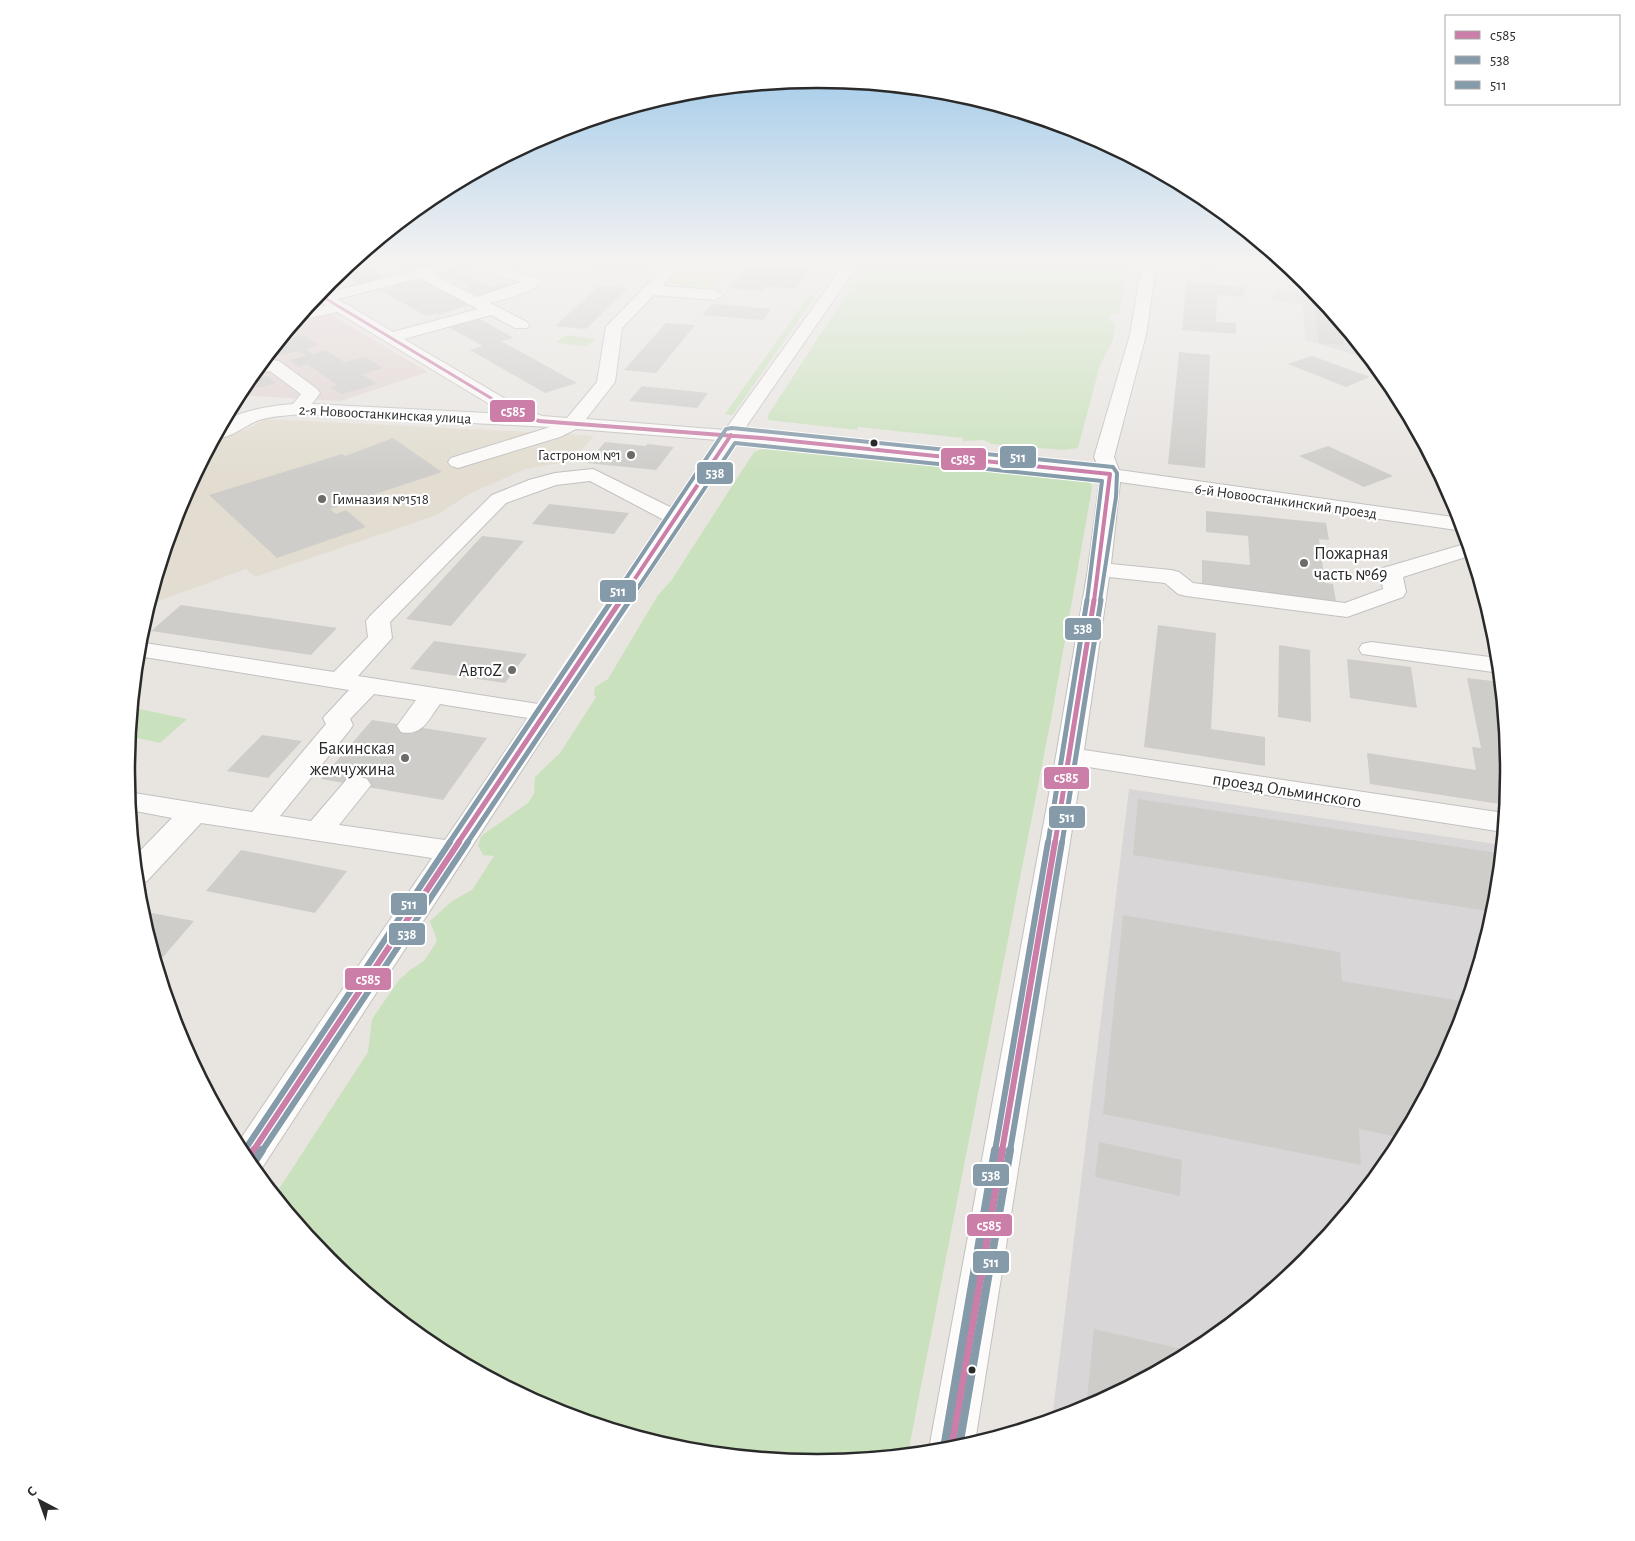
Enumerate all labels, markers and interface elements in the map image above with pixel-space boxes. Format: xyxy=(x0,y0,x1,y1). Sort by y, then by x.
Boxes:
legend xyxy=(1445,15,1620,105)
text: с585 xyxy=(1490,28,1516,43)
text: 538 xyxy=(1490,53,1510,68)
text: 511 xyxy=(1490,78,1507,93)
line badge: с585 xyxy=(489,399,536,423)
street label: 2-я Новоостанкинская улица xyxy=(298,402,472,427)
text: с585 xyxy=(501,405,525,419)
unlabelled marker xyxy=(869,438,879,448)
line badge: 511 xyxy=(999,445,1037,469)
line badge: с585 xyxy=(940,447,987,471)
place label: Гастроном №1 xyxy=(538,448,621,463)
marker: Гастроном №1 xyxy=(625,449,637,461)
text: 511 xyxy=(1010,451,1026,465)
text: с585 xyxy=(951,453,975,467)
line badge: 538 xyxy=(696,461,734,485)
text: 538 xyxy=(706,467,725,481)
street label: 6-й Новоостанкинский проезд xyxy=(1194,481,1378,522)
place label: Гимназия №1518 xyxy=(332,492,429,507)
marker: Гимназия №1518 xyxy=(316,493,328,505)
place label: Пожарная часть №69 xyxy=(1314,545,1389,584)
marker: Пожарная часть №69 xyxy=(1298,557,1310,569)
line badge: 511 xyxy=(599,579,637,603)
text: 511 xyxy=(610,585,626,599)
line badge: 538 xyxy=(1064,617,1102,641)
text: 538 xyxy=(1074,622,1093,636)
place label: АвтоZ xyxy=(459,662,502,680)
marker: АвтоZ xyxy=(506,664,518,676)
place label: Бакинская жемчужина xyxy=(310,740,395,779)
marker: Бакинская жемчужина xyxy=(399,752,411,764)
line badge: с585 xyxy=(1043,766,1090,790)
street label: проезд Ольминского xyxy=(1211,770,1362,812)
text: с585 xyxy=(1054,771,1078,785)
line badge: 511 xyxy=(1048,805,1086,829)
text: 511 xyxy=(1059,811,1075,825)
line badge: 511 xyxy=(390,892,428,916)
text: 511 xyxy=(401,898,417,912)
line badge: 538 xyxy=(388,922,426,946)
text: 538 xyxy=(398,928,417,942)
line badge: с585 xyxy=(344,967,392,991)
text: с585 xyxy=(356,973,380,987)
line badge: 538 xyxy=(972,1163,1010,1187)
text: 538 xyxy=(982,1169,1001,1183)
line badge: с585 xyxy=(966,1213,1013,1237)
text: с585 xyxy=(977,1219,1001,1233)
line badge: 511 xyxy=(972,1250,1010,1274)
text: 511 xyxy=(983,1256,999,1270)
unlabelled marker xyxy=(967,1365,977,1375)
north arrow xyxy=(15,1476,65,1526)
text: С xyxy=(25,1484,40,1500)

